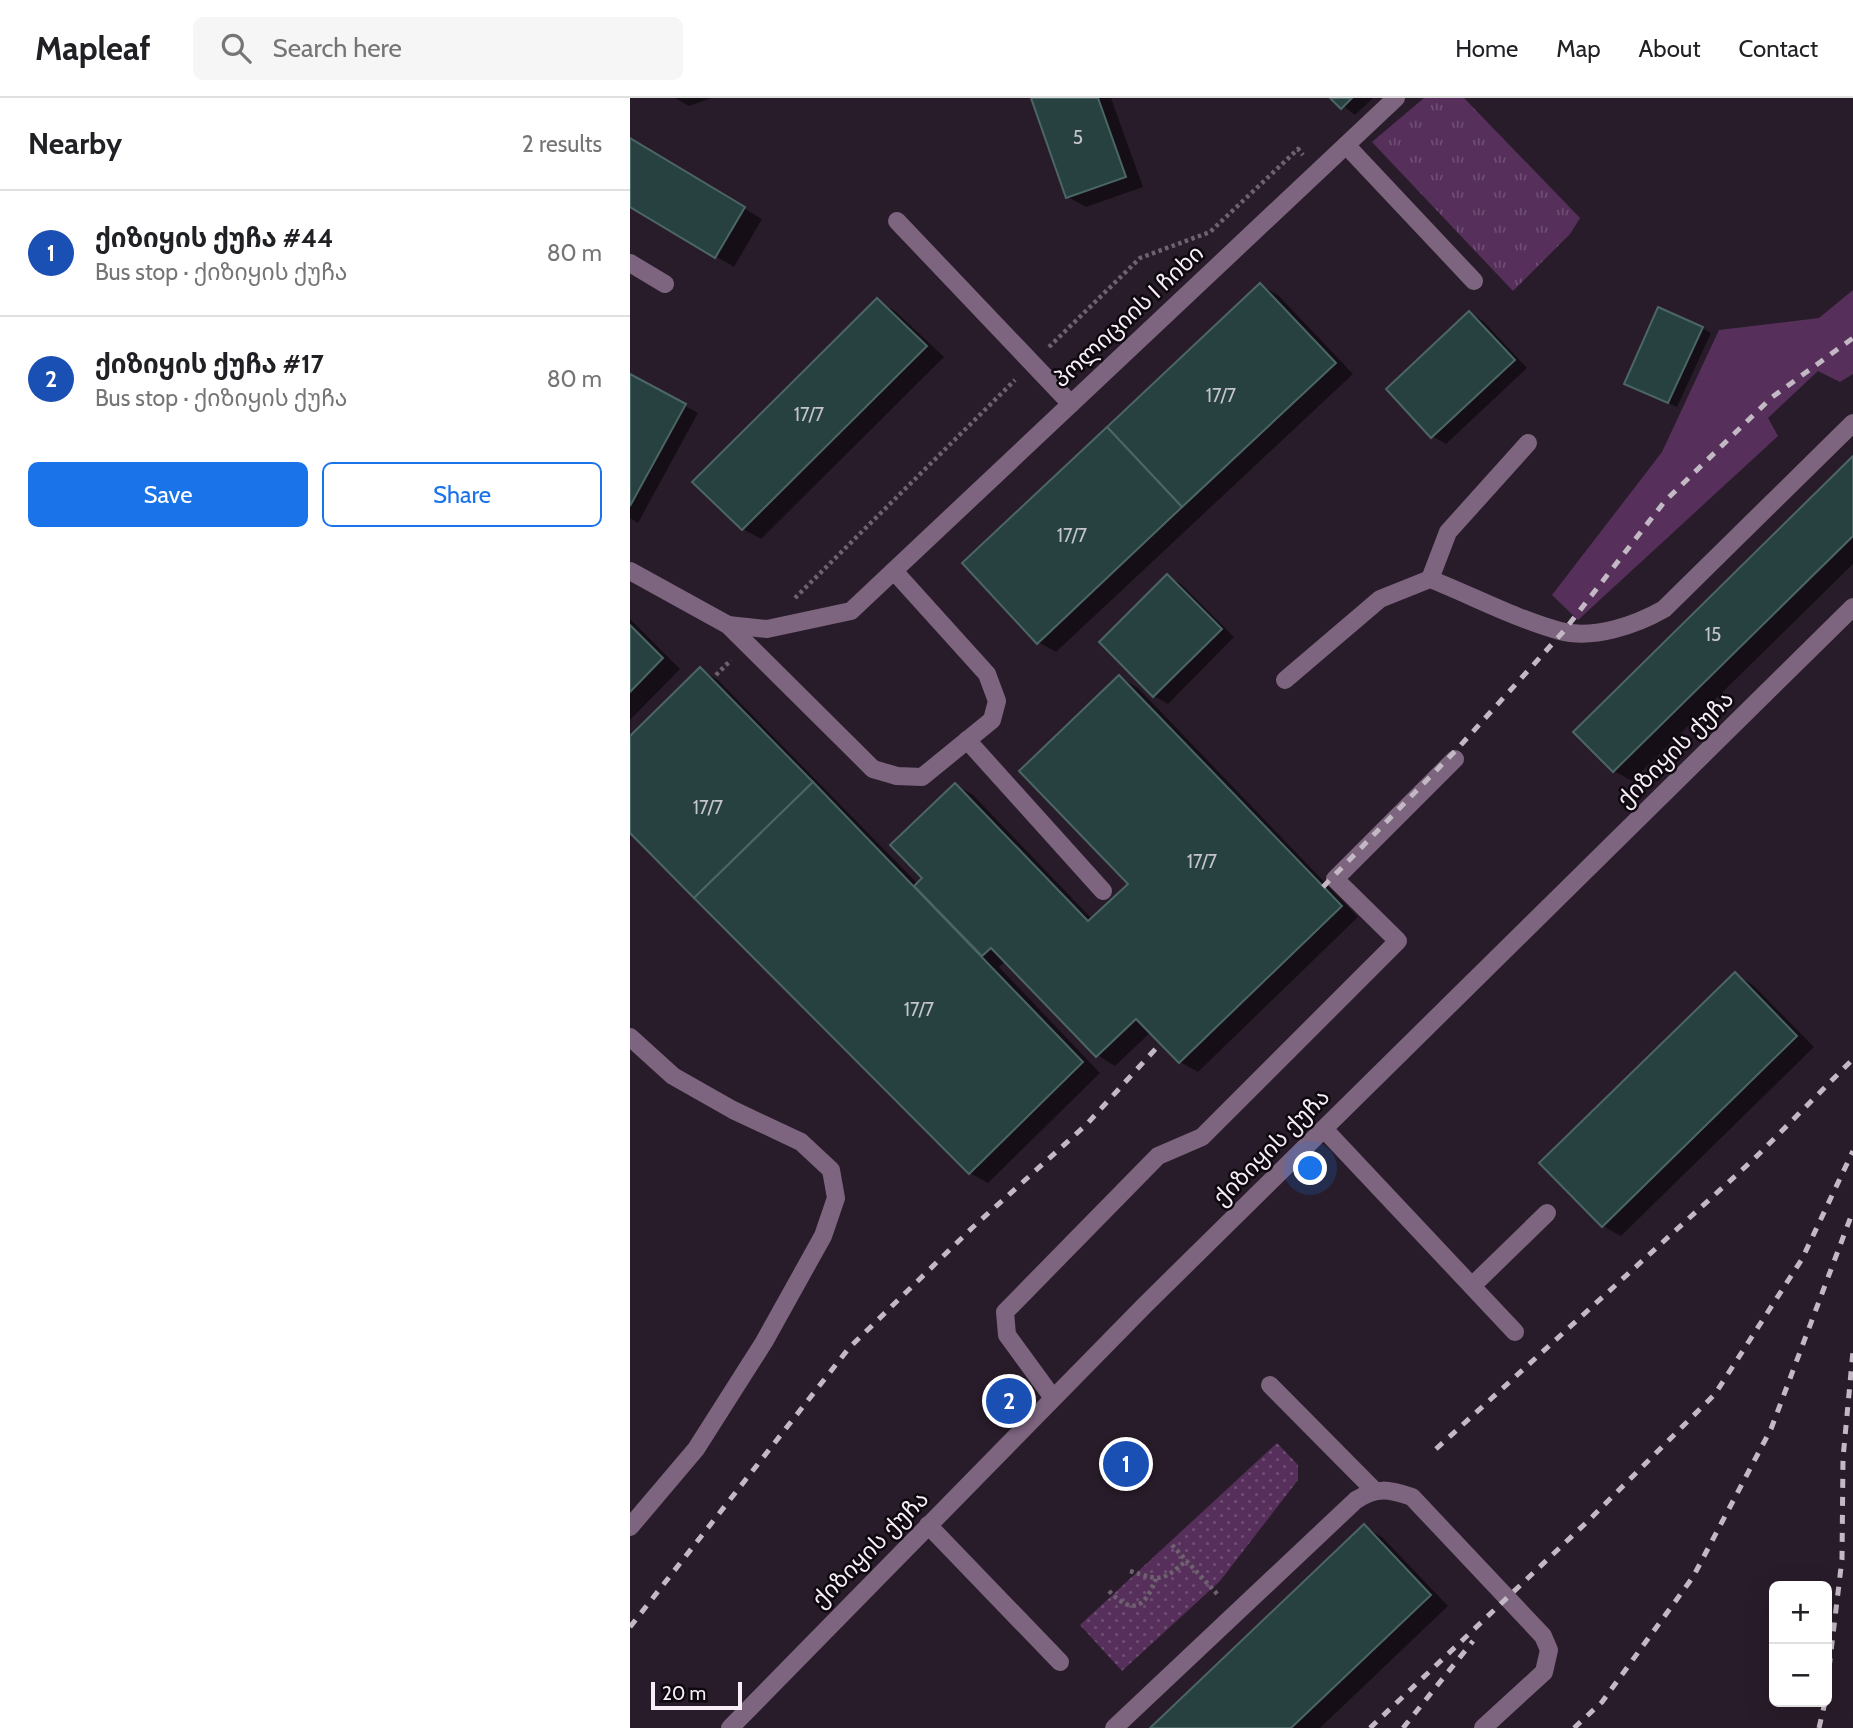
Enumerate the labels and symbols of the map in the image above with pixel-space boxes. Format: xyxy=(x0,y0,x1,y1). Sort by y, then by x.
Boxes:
house number: 5 xyxy=(1073,126,1083,149)
street label: პოლიციის I ჩიხი xyxy=(1047,239,1209,393)
house number: 17/7 xyxy=(1206,384,1237,407)
house number: 17/7 xyxy=(794,403,825,426)
house number: 17/7 xyxy=(1057,524,1088,547)
house number: 15 xyxy=(1705,623,1721,646)
street label: ქიზიყის ქუჩა xyxy=(1611,685,1739,813)
house number: 17/7 xyxy=(693,796,724,819)
house number: 17/7 xyxy=(1187,850,1218,873)
house number: 17/7 xyxy=(904,998,935,1021)
street label: ქიზიყის ქუჩა xyxy=(1207,1083,1335,1211)
your location xyxy=(1293,1151,1327,1185)
pin: 2 xyxy=(986,1375,1032,1427)
pin: 1 xyxy=(1103,1438,1149,1490)
street label: ქიზიყის ქუჩა xyxy=(806,1485,934,1613)
scale bar xyxy=(651,1679,742,1711)

